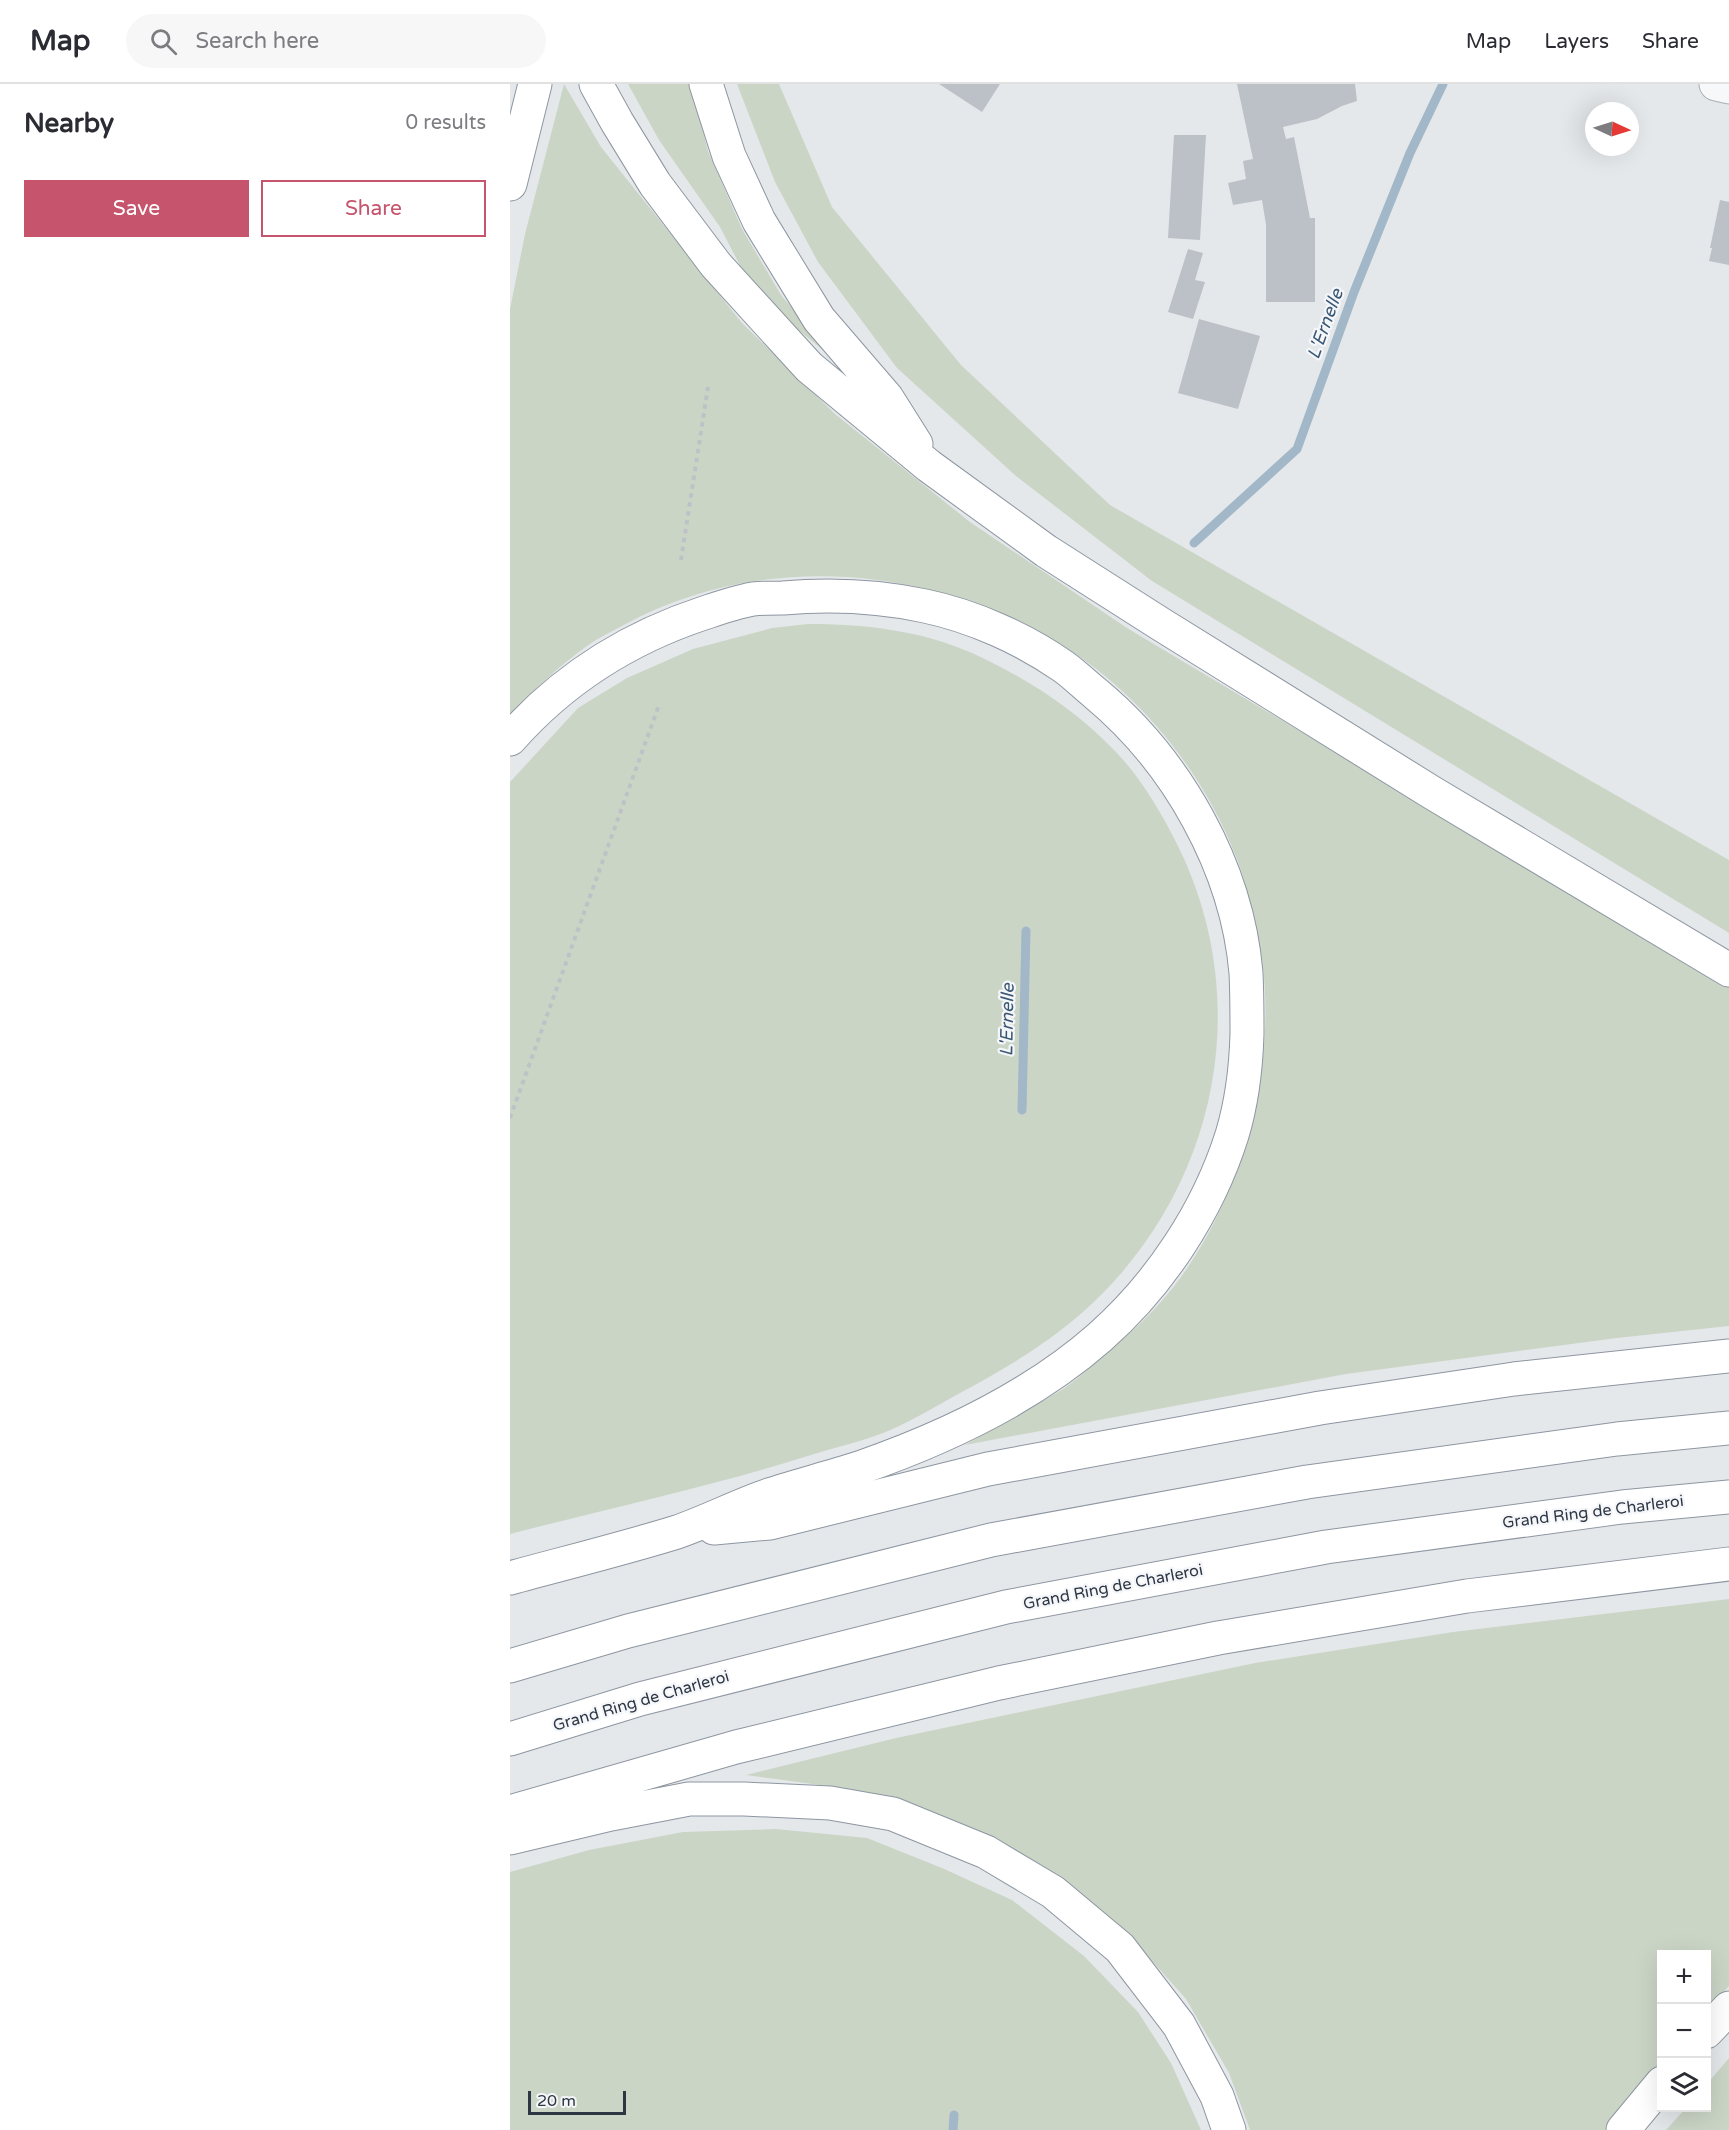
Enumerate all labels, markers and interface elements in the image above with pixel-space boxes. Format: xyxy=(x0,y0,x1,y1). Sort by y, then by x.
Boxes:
search box xyxy=(126,14,546,68)
text: Map xyxy=(30,24,90,58)
icon: search xyxy=(147,25,180,58)
text: Search here xyxy=(195,28,319,54)
text: Map xyxy=(1466,29,1511,54)
text: Layers xyxy=(1544,29,1609,54)
text: Share xyxy=(1642,29,1699,54)
north arrow xyxy=(1585,102,1639,156)
text: Nearby xyxy=(24,108,114,139)
text: 0 results xyxy=(406,111,486,135)
button: Save xyxy=(24,180,249,237)
button: Share xyxy=(261,180,486,237)
water label: L'Ernelle xyxy=(1302,285,1348,362)
water label: L'Ernelle xyxy=(995,983,1019,1057)
street label: Grand Ring de Charleroi xyxy=(1501,1491,1685,1533)
street label: Grand Ring de Charleroi xyxy=(1021,1560,1205,1614)
street label: Grand Ring de Charleroi xyxy=(551,1666,731,1736)
map controls xyxy=(1657,1950,1711,2112)
button: + xyxy=(1657,1950,1711,2004)
button: − xyxy=(1657,2004,1711,2058)
button: layers xyxy=(1657,2058,1711,2112)
scale bar xyxy=(528,2088,626,2116)
text: 20 m xyxy=(537,2091,576,2111)

